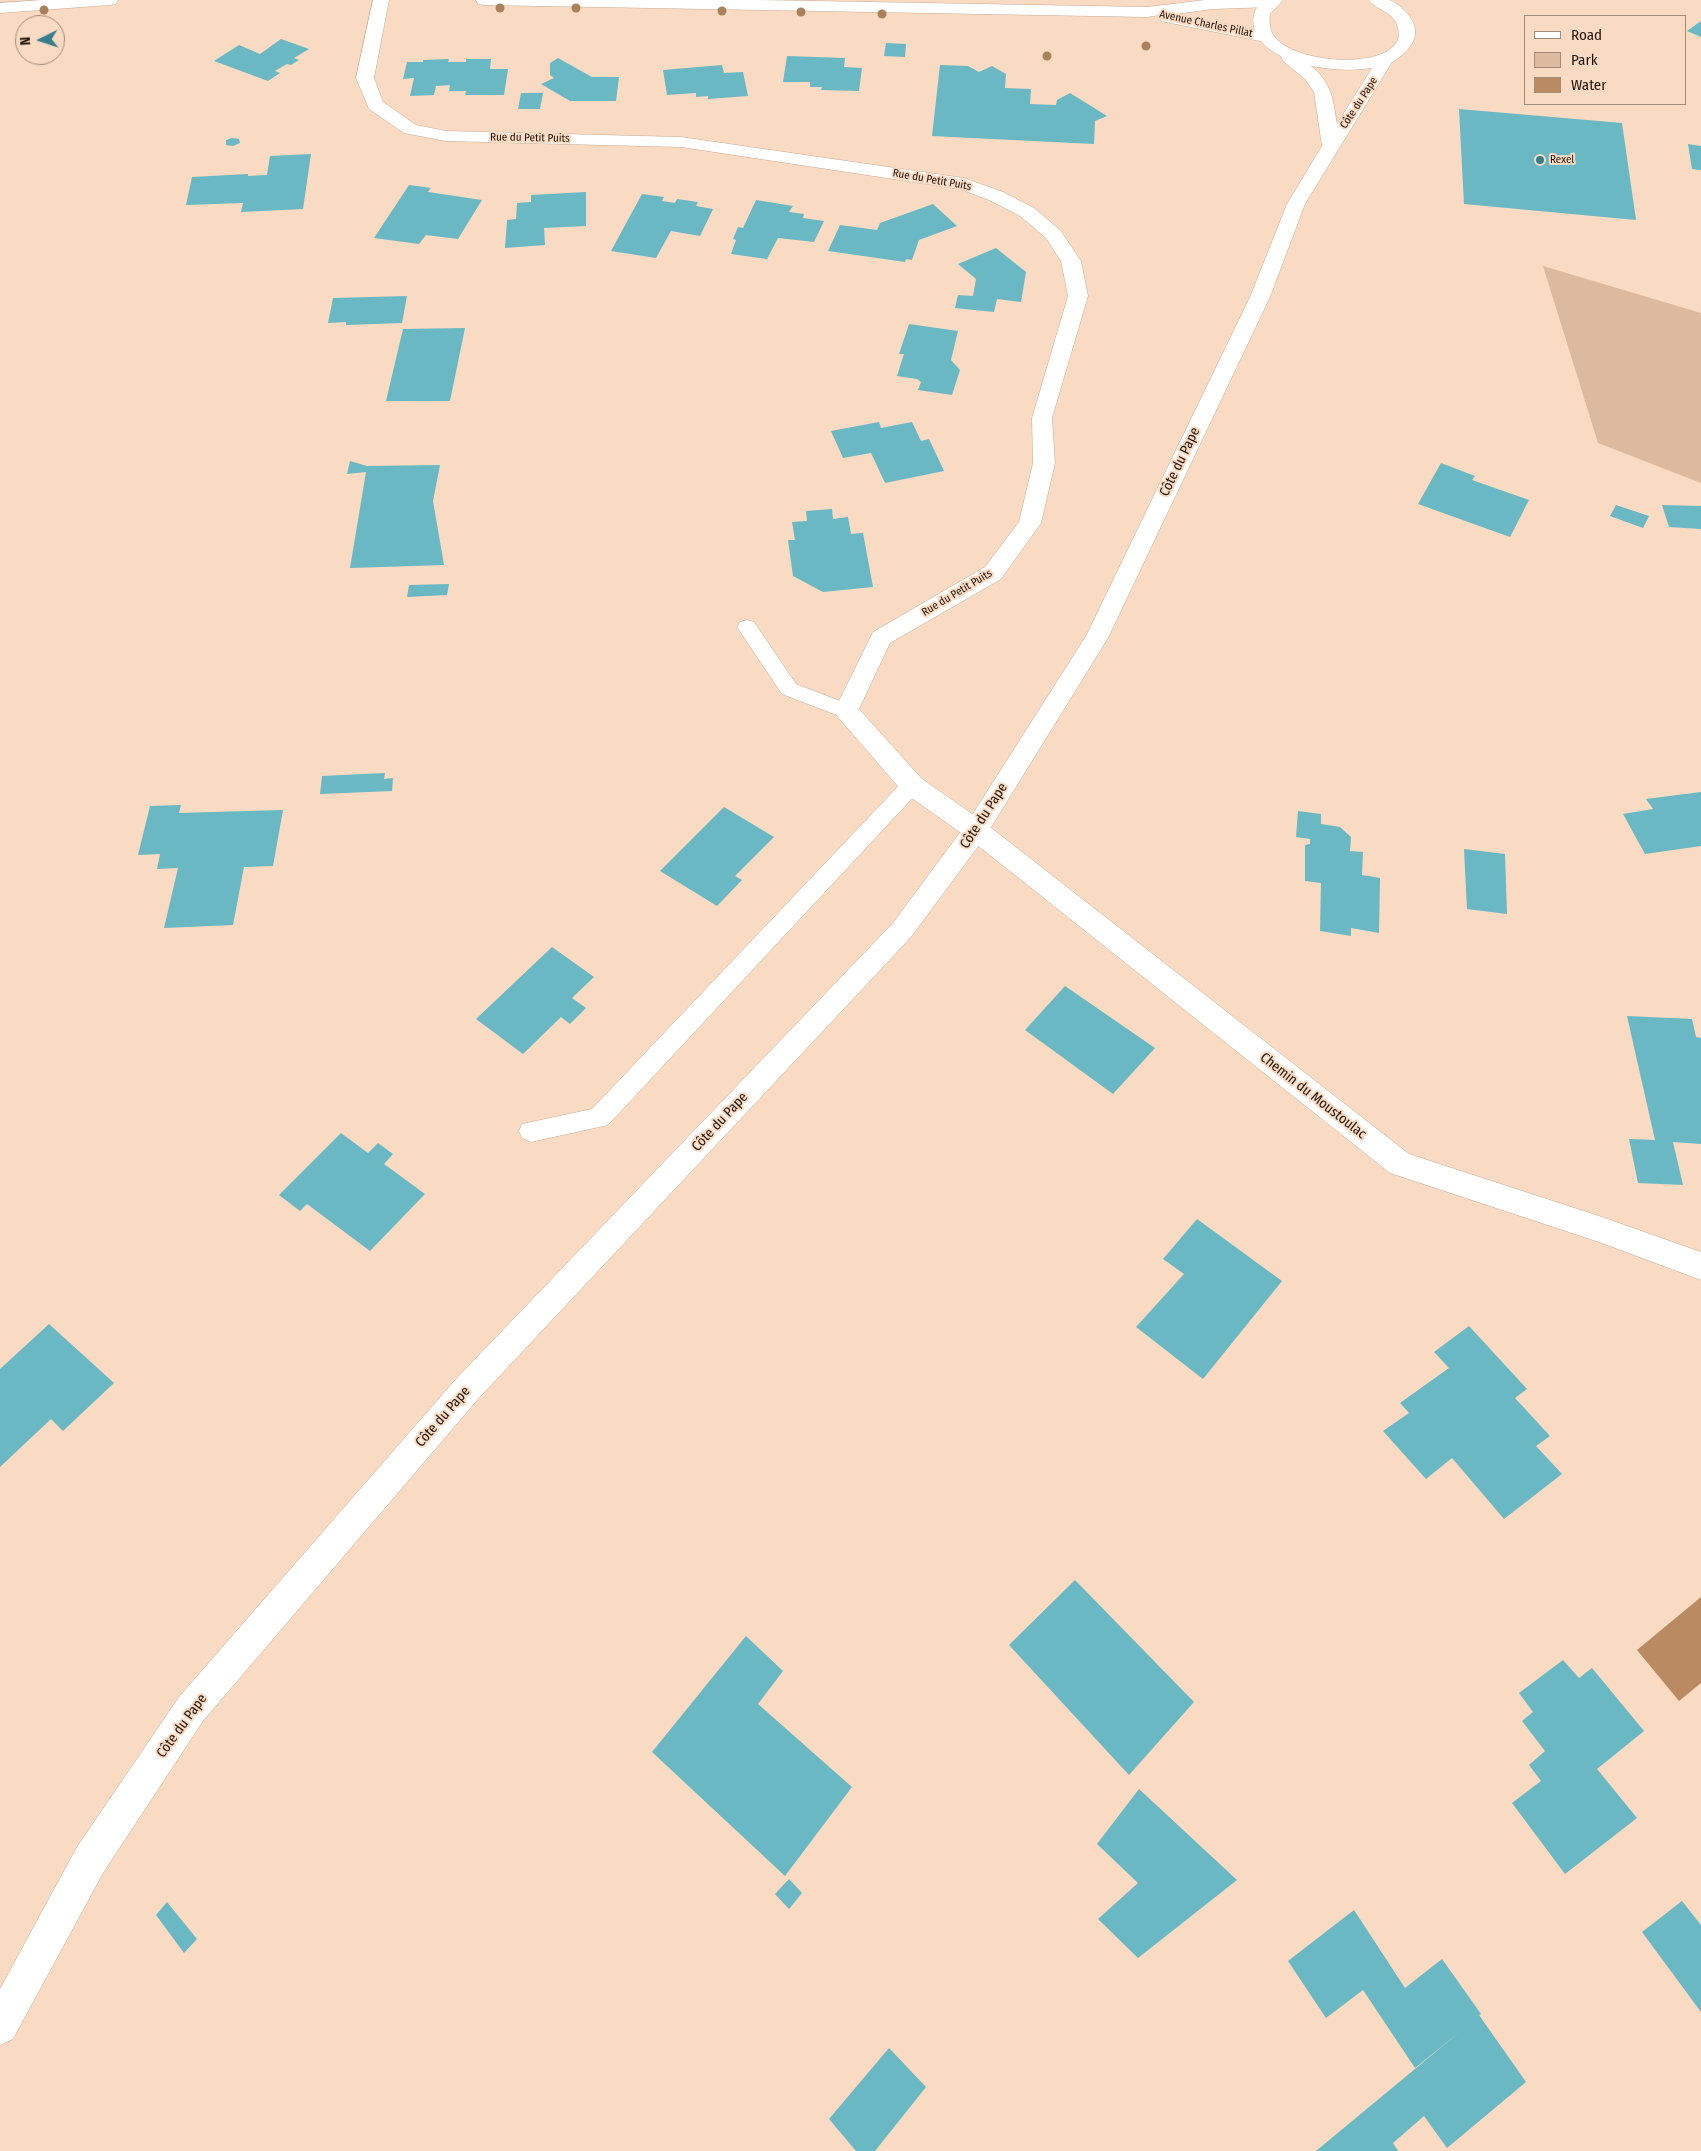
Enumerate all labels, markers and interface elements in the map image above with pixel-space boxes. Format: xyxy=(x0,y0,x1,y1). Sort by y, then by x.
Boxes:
street label: Avenue Charles Pillat xyxy=(1158,8,1254,40)
north arrow xyxy=(15,15,65,65)
legend xyxy=(1524,15,1686,105)
text: Road xyxy=(1571,26,1602,44)
text: N xyxy=(17,36,34,46)
text: Park xyxy=(1571,51,1598,69)
street label: Côte du Pape xyxy=(1337,75,1381,131)
text: Water xyxy=(1571,76,1606,94)
street label: Rue du Petit Puits xyxy=(490,131,570,145)
place label: Rexel xyxy=(1550,153,1574,167)
marker: Rexel xyxy=(1534,154,1546,166)
street label: Rue du Petit Puits xyxy=(892,167,972,193)
street label: Côte du Pape xyxy=(1156,425,1204,499)
street label: Rue du Petit Puits xyxy=(919,567,995,619)
street label: Côte du Pape xyxy=(957,780,1011,852)
street label: Chemin du Moustoulac xyxy=(1256,1049,1370,1143)
street label: Côte du Pape xyxy=(688,1089,752,1155)
street label: Côte du Pape xyxy=(412,1383,474,1451)
street label: Côte du Pape xyxy=(153,1691,211,1761)

